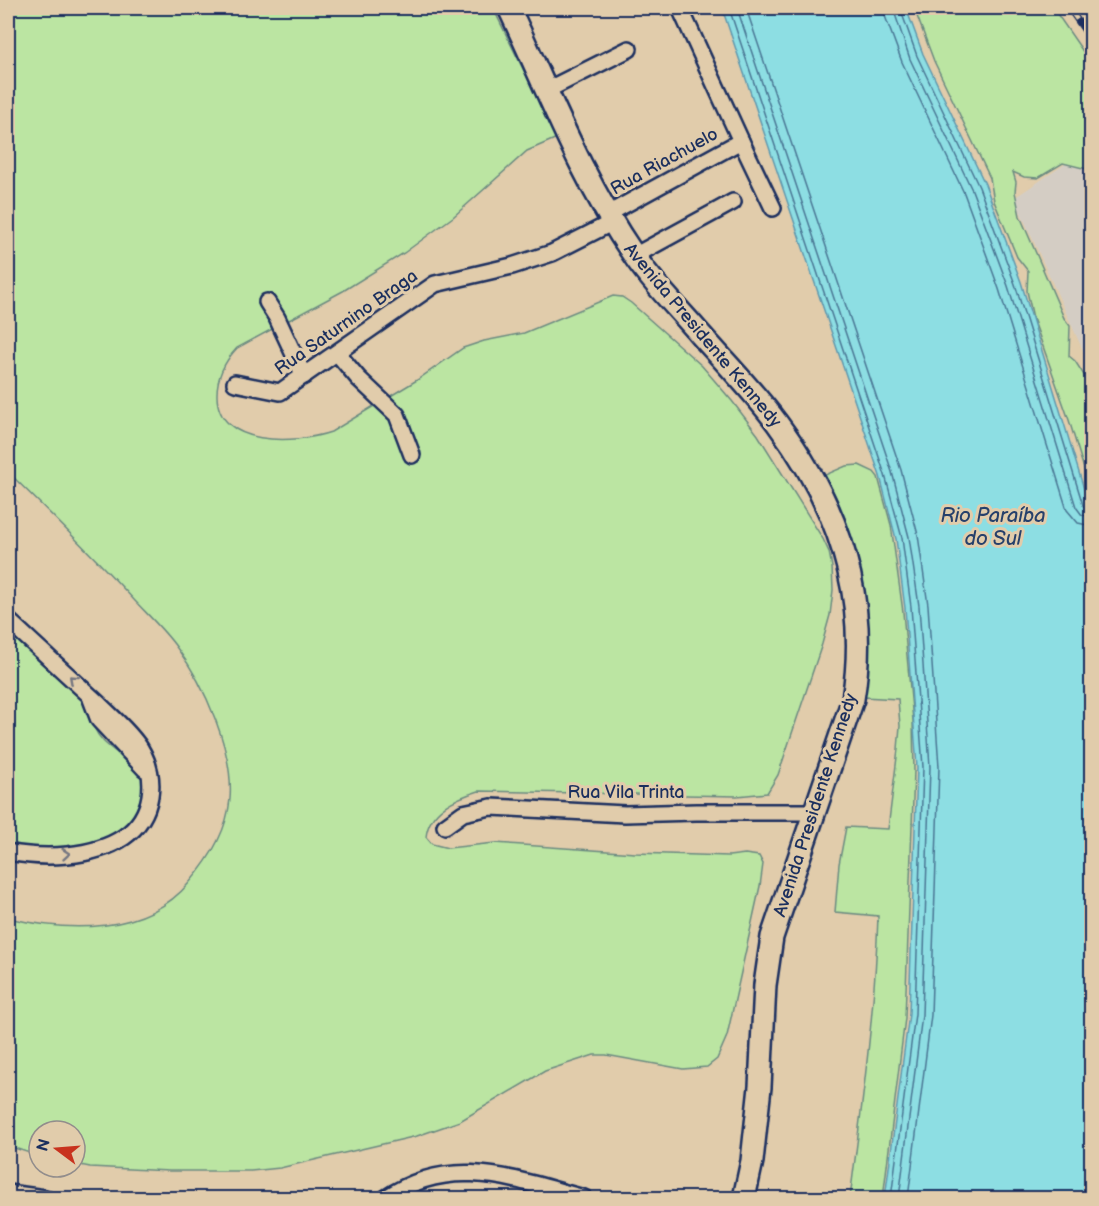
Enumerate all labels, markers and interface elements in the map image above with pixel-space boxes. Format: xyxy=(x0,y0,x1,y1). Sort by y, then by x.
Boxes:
street label: Rua Riachuelo xyxy=(607,123,722,200)
street label: Avenida Presidente Kennedy xyxy=(619,239,786,432)
street label: Rua Saturnino Braga xyxy=(271,265,422,380)
water label: Rio Paraíba do Sul xyxy=(940,504,1046,551)
one-way arrow xyxy=(69,675,79,686)
street label: Avenida Presidente Kennedy xyxy=(769,690,862,920)
street label: Rua Vila Trinta xyxy=(567,782,685,803)
one-way arrow xyxy=(61,848,70,861)
north arrow xyxy=(27,1119,87,1179)
text: N xyxy=(33,1137,55,1154)

